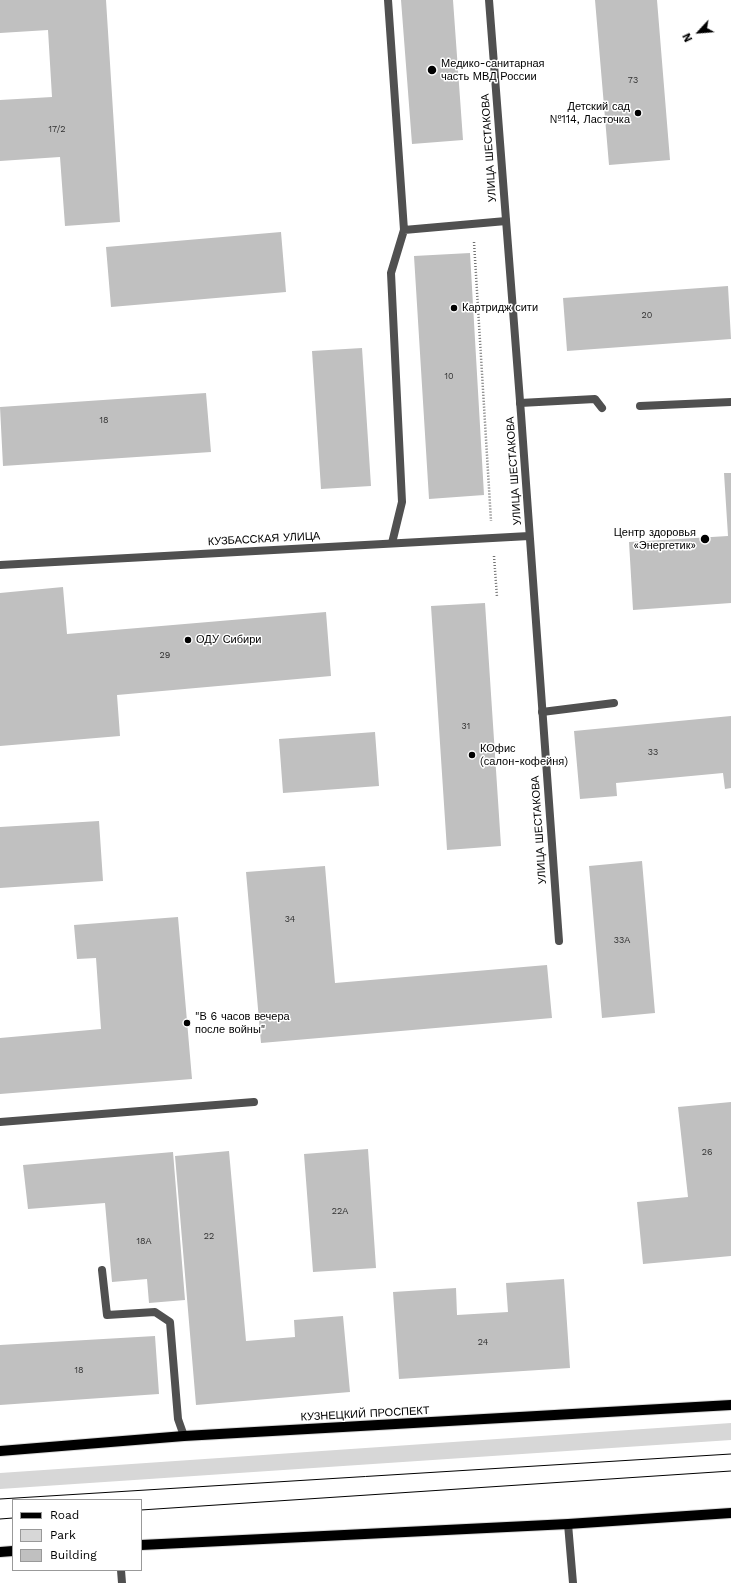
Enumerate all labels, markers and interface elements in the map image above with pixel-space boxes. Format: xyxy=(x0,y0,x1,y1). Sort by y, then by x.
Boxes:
north arrow xyxy=(679,12,719,52)
text: N xyxy=(680,31,695,44)
place label: Медико-санитарная часть МВД России xyxy=(441,57,545,83)
marker: Медико-санитарная часть МВД России xyxy=(426,64,438,76)
house number: 73 xyxy=(628,75,638,85)
street label: УЛИЦА ШЕСТАКОВА xyxy=(479,93,499,203)
place label: Детский сад №114, Ласточка xyxy=(549,100,630,126)
marker: Детский сад №114, Ласточка xyxy=(633,108,643,118)
house number: 17/2 xyxy=(48,124,66,134)
place label: Картридж сити xyxy=(462,301,538,315)
marker: Картридж сити xyxy=(449,303,459,313)
house number: 20 xyxy=(642,310,652,320)
house number: 10 xyxy=(444,371,454,381)
house number: 18 xyxy=(99,415,109,425)
street label: УЛИЦА ШЕСТАКОВА xyxy=(504,416,524,526)
place label: Центр здоровья «Энергетик» xyxy=(614,526,696,552)
street label: КУЗБАССКАЯ УЛИЦА xyxy=(207,529,321,549)
marker: Центр здоровья «Энергетик» xyxy=(699,533,711,545)
place label: ОДУ Сибири xyxy=(196,633,261,647)
marker: ОДУ Сибири xyxy=(183,635,193,645)
house number: 29 xyxy=(160,650,170,660)
house number: 31 xyxy=(462,721,470,731)
place label: КОфис (салон-кофейня) xyxy=(480,742,568,768)
house number: 33 xyxy=(648,747,658,757)
marker: КОфис (салон-кофейня) xyxy=(467,750,477,760)
street label: УЛИЦА ШЕСТАКОВА xyxy=(529,775,549,885)
house number: 34 xyxy=(285,914,295,924)
house number: 33А xyxy=(614,935,630,945)
place label: "В 6 часов вечера после войны" xyxy=(195,1010,290,1036)
marker: "В 6 часов вечера после войны" xyxy=(182,1018,192,1028)
house number: 26 xyxy=(702,1147,712,1157)
house number: 22А xyxy=(332,1206,348,1216)
house number: 22 xyxy=(204,1231,214,1241)
house number: 18А xyxy=(136,1236,152,1246)
house number: 24 xyxy=(478,1337,488,1347)
house number: 18 xyxy=(74,1365,84,1375)
street label: КУЗНЕЦКИЙ ПРОСПЕКТ xyxy=(300,1404,430,1424)
legend xyxy=(12,1499,142,1571)
text: Road xyxy=(50,1508,79,1522)
text: Park xyxy=(50,1528,76,1542)
text: Building xyxy=(50,1548,97,1562)

